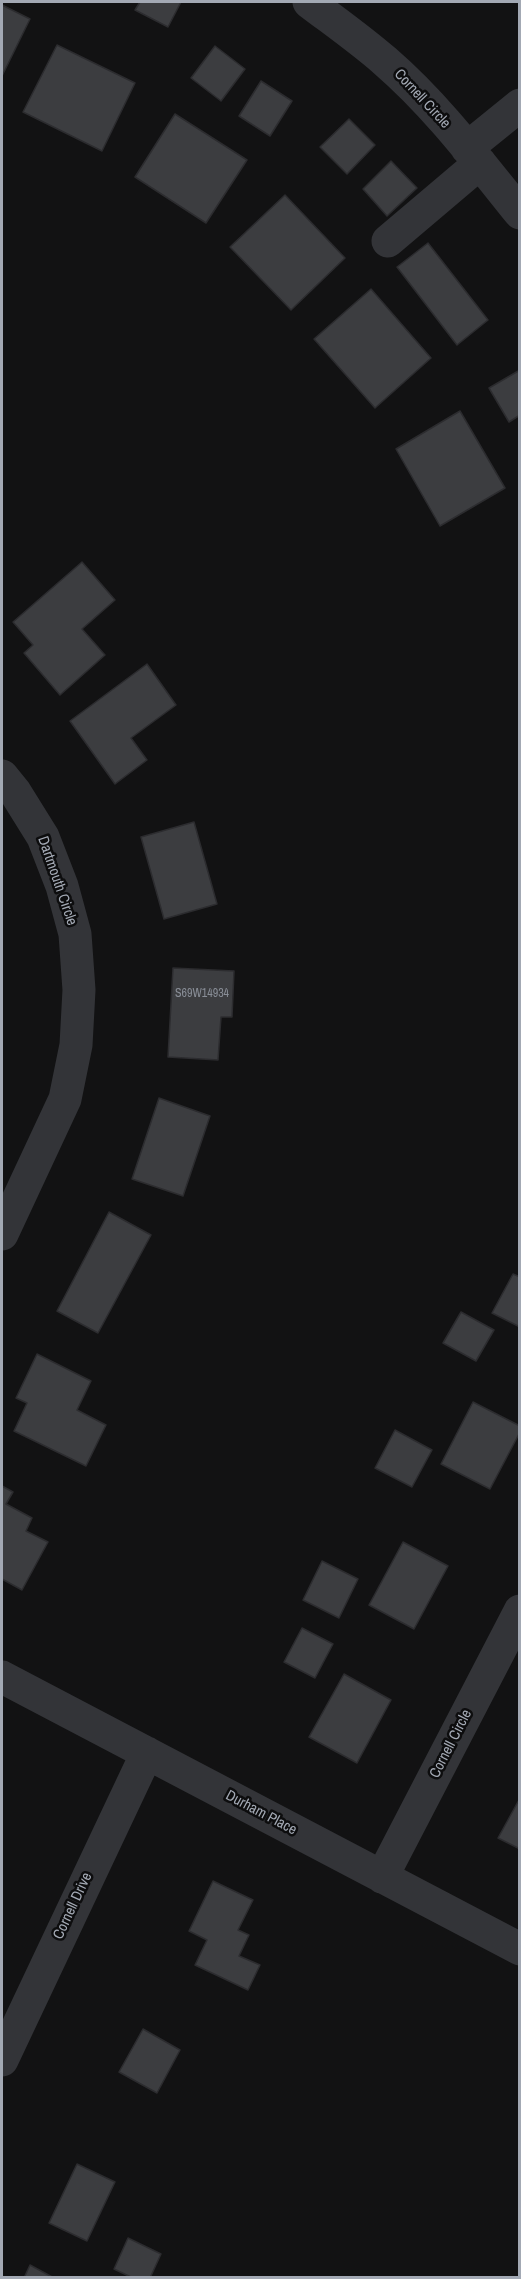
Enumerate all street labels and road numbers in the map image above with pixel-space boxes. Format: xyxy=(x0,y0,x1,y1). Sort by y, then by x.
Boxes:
street label: Cornell Circle xyxy=(390,66,454,132)
street label: Dartmouth Circle xyxy=(33,834,81,928)
street label: Cornell Circle xyxy=(426,1707,476,1781)
street label: Durham Place xyxy=(222,1787,300,1839)
street label: Cornell Drive xyxy=(50,1870,96,1942)

